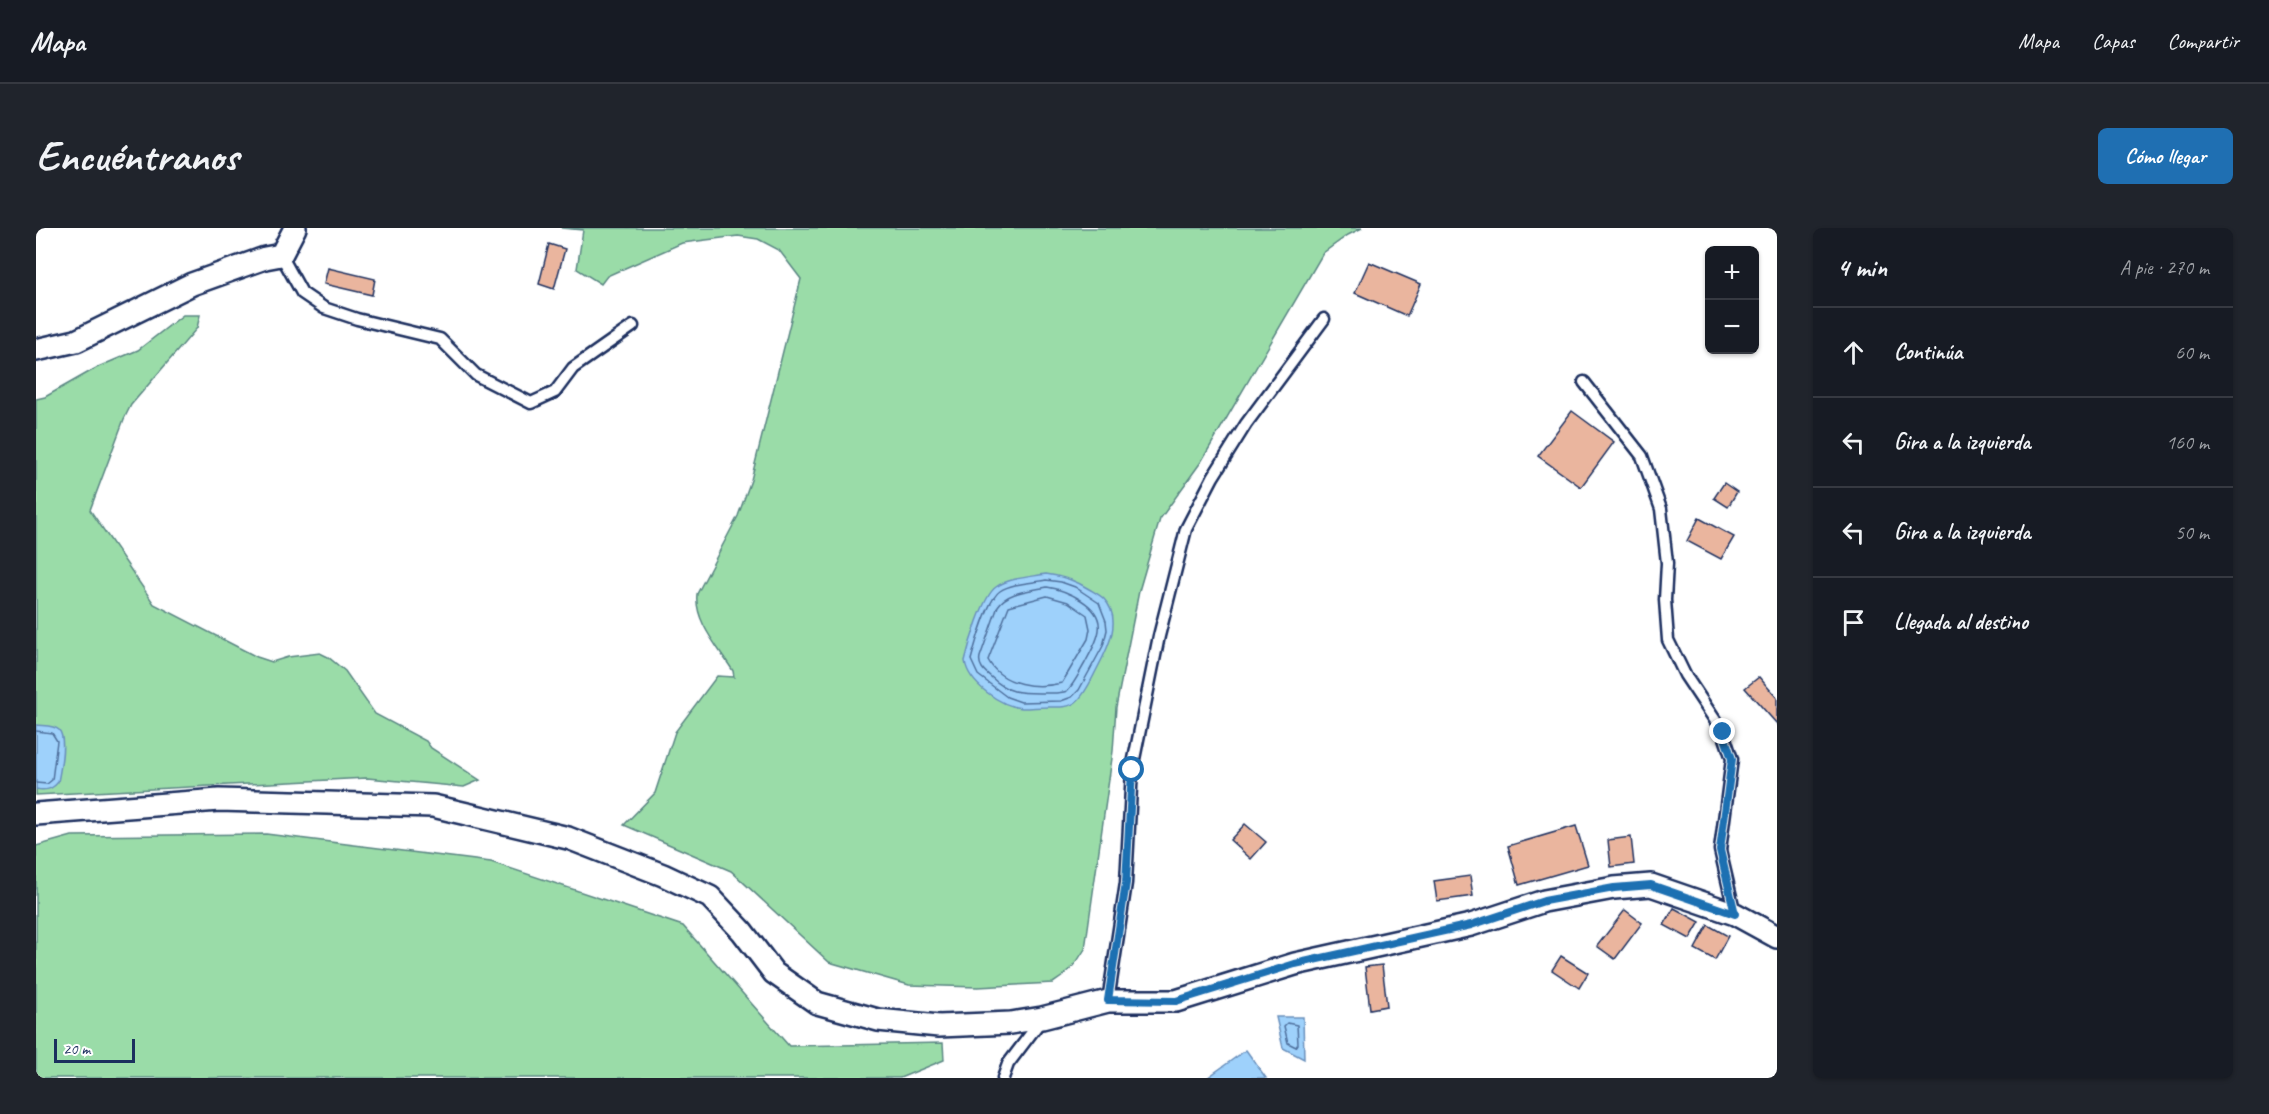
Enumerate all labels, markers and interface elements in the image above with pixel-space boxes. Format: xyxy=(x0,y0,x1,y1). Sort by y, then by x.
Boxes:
text: Mapa xyxy=(30,24,85,59)
text: Mapa xyxy=(2018,28,2059,54)
text: Capas xyxy=(2092,28,2135,54)
text: Compartir xyxy=(2168,28,2239,54)
button: Cómo llegar xyxy=(2098,128,2233,184)
text: Encuéntranos xyxy=(36,130,238,183)
map controls xyxy=(1705,246,1759,354)
button: + xyxy=(1705,246,1759,300)
text: 4 min xyxy=(1837,251,1887,284)
text: A pie · 270 m xyxy=(2120,255,2209,280)
button: − xyxy=(1705,300,1759,354)
icon: ahead xyxy=(1837,336,1870,369)
text: Continúa xyxy=(1894,338,1962,366)
text: 60 m xyxy=(2175,340,2209,365)
icon: left xyxy=(1837,426,1870,459)
text: Gira a la izquierda xyxy=(1894,428,2031,456)
text: 160 m xyxy=(2166,430,2209,455)
icon: left xyxy=(1837,516,1870,549)
text: Gira a la izquierda xyxy=(1894,518,2031,546)
text: 50 m xyxy=(2175,520,2209,545)
icon: arrive xyxy=(1837,606,1870,639)
text: Llegada al destino xyxy=(1894,608,2028,636)
route end xyxy=(1709,718,1735,744)
route start xyxy=(1118,756,1144,782)
scale bar xyxy=(54,1036,135,1064)
text: 20 m xyxy=(63,1039,90,1059)

